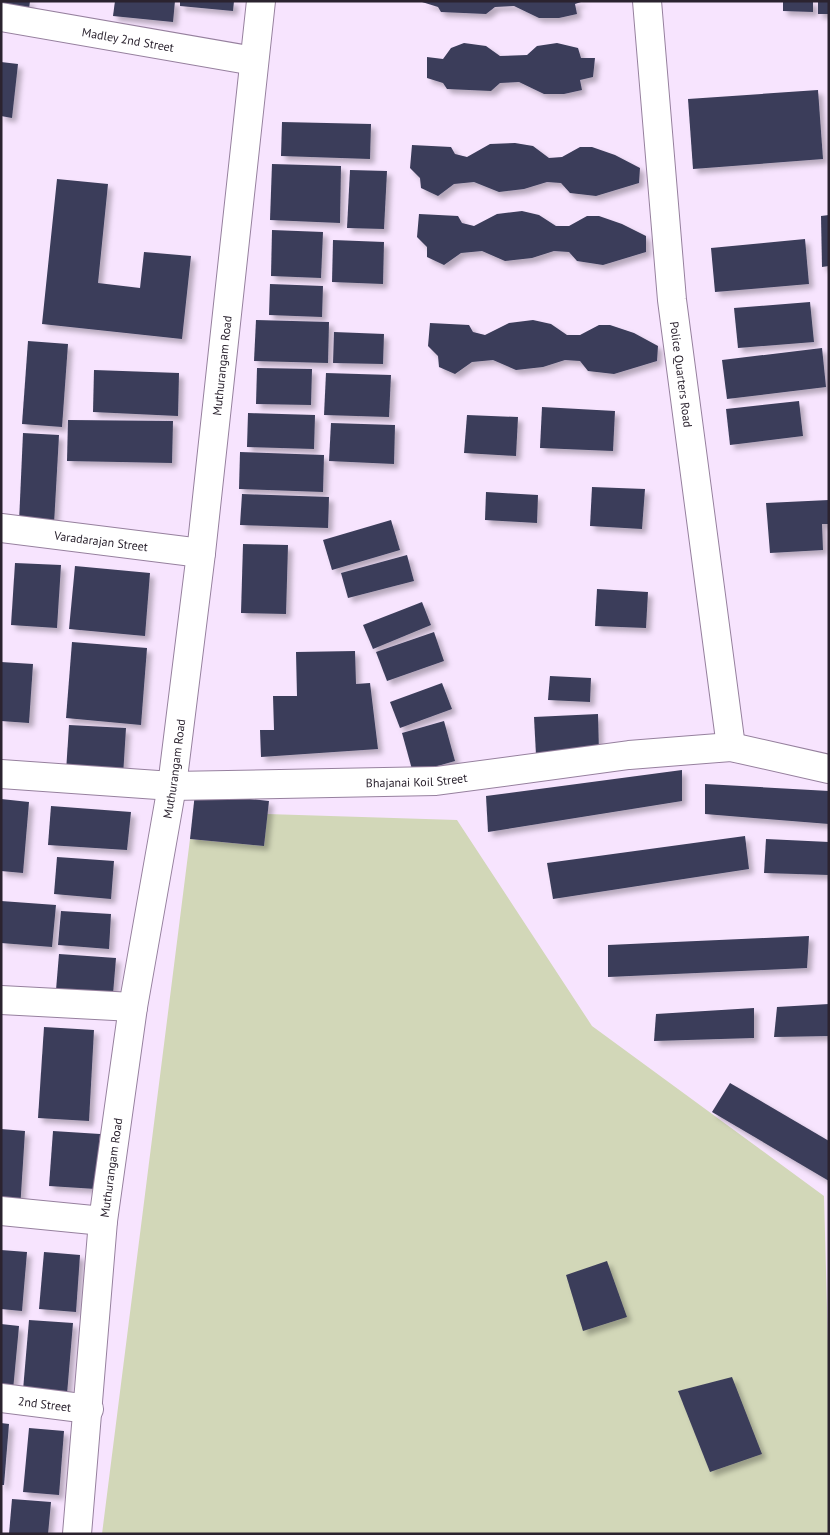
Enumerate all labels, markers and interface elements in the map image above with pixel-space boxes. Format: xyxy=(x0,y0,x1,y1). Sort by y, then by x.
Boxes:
street label: Madley 2nd Street xyxy=(81,24,175,54)
street label: Muthurangam Road xyxy=(208,315,234,416)
street label: Police Quarters Road xyxy=(667,320,696,428)
street label: Varadarajan Street xyxy=(52,527,149,554)
street label: Muthurangam Road xyxy=(159,718,188,820)
street label: Bhajanai Koil Street xyxy=(366,769,468,790)
street label: Muthurangam Road xyxy=(96,1117,125,1218)
street label: 2nd Street xyxy=(17,1393,72,1414)

